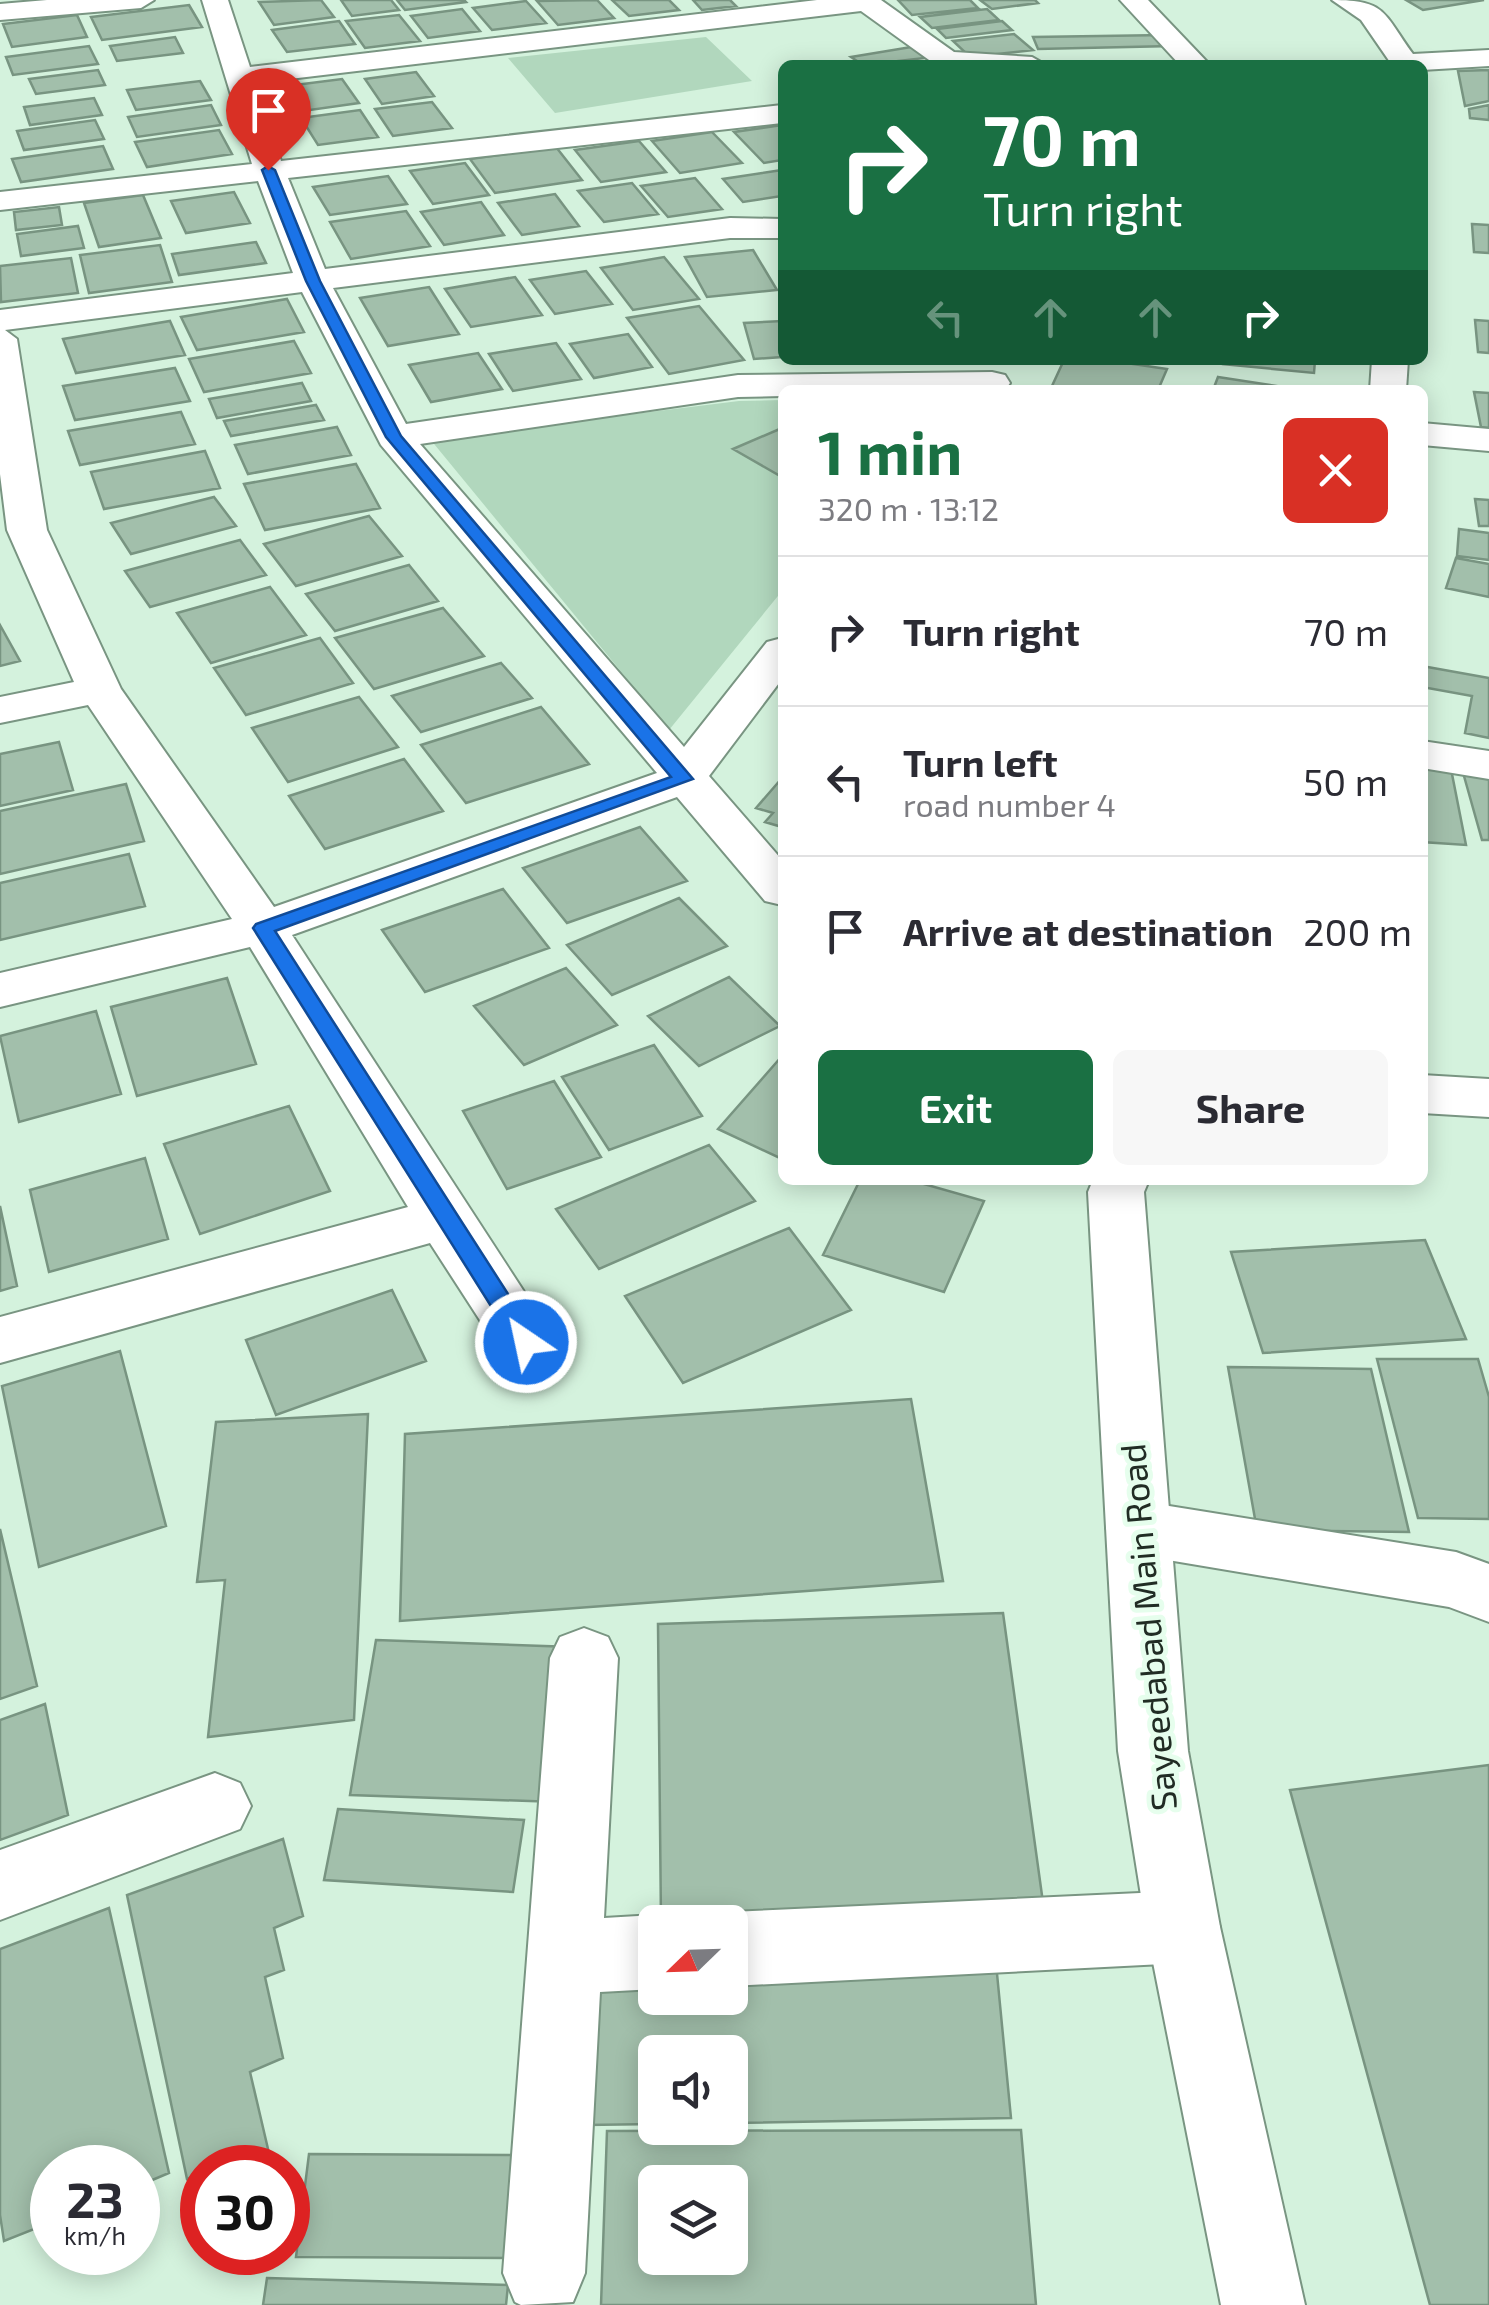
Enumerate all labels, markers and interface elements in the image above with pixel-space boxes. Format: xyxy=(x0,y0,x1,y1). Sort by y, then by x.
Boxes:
pin xyxy=(226,68,311,171)
icon: arrive xyxy=(241,83,296,138)
text: 70 m xyxy=(983,96,1141,180)
icon: right xyxy=(818,100,948,230)
text: Turn right xyxy=(983,181,1183,235)
icon: left xyxy=(918,290,973,345)
icon: ahead xyxy=(1023,290,1078,345)
icon: ahead xyxy=(1128,290,1183,345)
icon: right xyxy=(1233,290,1288,345)
text: 1 min xyxy=(818,415,962,487)
button: close xyxy=(1283,418,1388,523)
text: 320 m · 13:12 xyxy=(818,489,999,527)
icon: right xyxy=(818,604,873,659)
text: Turn right xyxy=(903,608,1080,654)
text: 70 m xyxy=(1304,608,1388,654)
text: Turn left xyxy=(903,739,1058,785)
icon: left xyxy=(818,754,873,809)
text: 50 m xyxy=(1303,758,1388,804)
text: road number 4 xyxy=(903,785,1116,823)
icon: arrive xyxy=(818,904,873,959)
text: Arrive at destination xyxy=(903,908,1273,954)
text: 200 m xyxy=(1303,908,1412,954)
button: Exit xyxy=(818,1050,1093,1165)
button: Share xyxy=(1113,1050,1388,1165)
position arrow xyxy=(474,1290,578,1394)
street label: Sayeedabad Main Road xyxy=(1110,1442,1184,1812)
north arrow xyxy=(638,1905,748,2015)
map controls xyxy=(638,1905,748,2275)
button: sound xyxy=(638,2035,748,2145)
speed limit sign: 30 xyxy=(180,2145,310,2275)
button: layers xyxy=(638,2165,748,2275)
text: 23 xyxy=(66,2168,124,2228)
text: km/h xyxy=(64,2220,126,2250)

